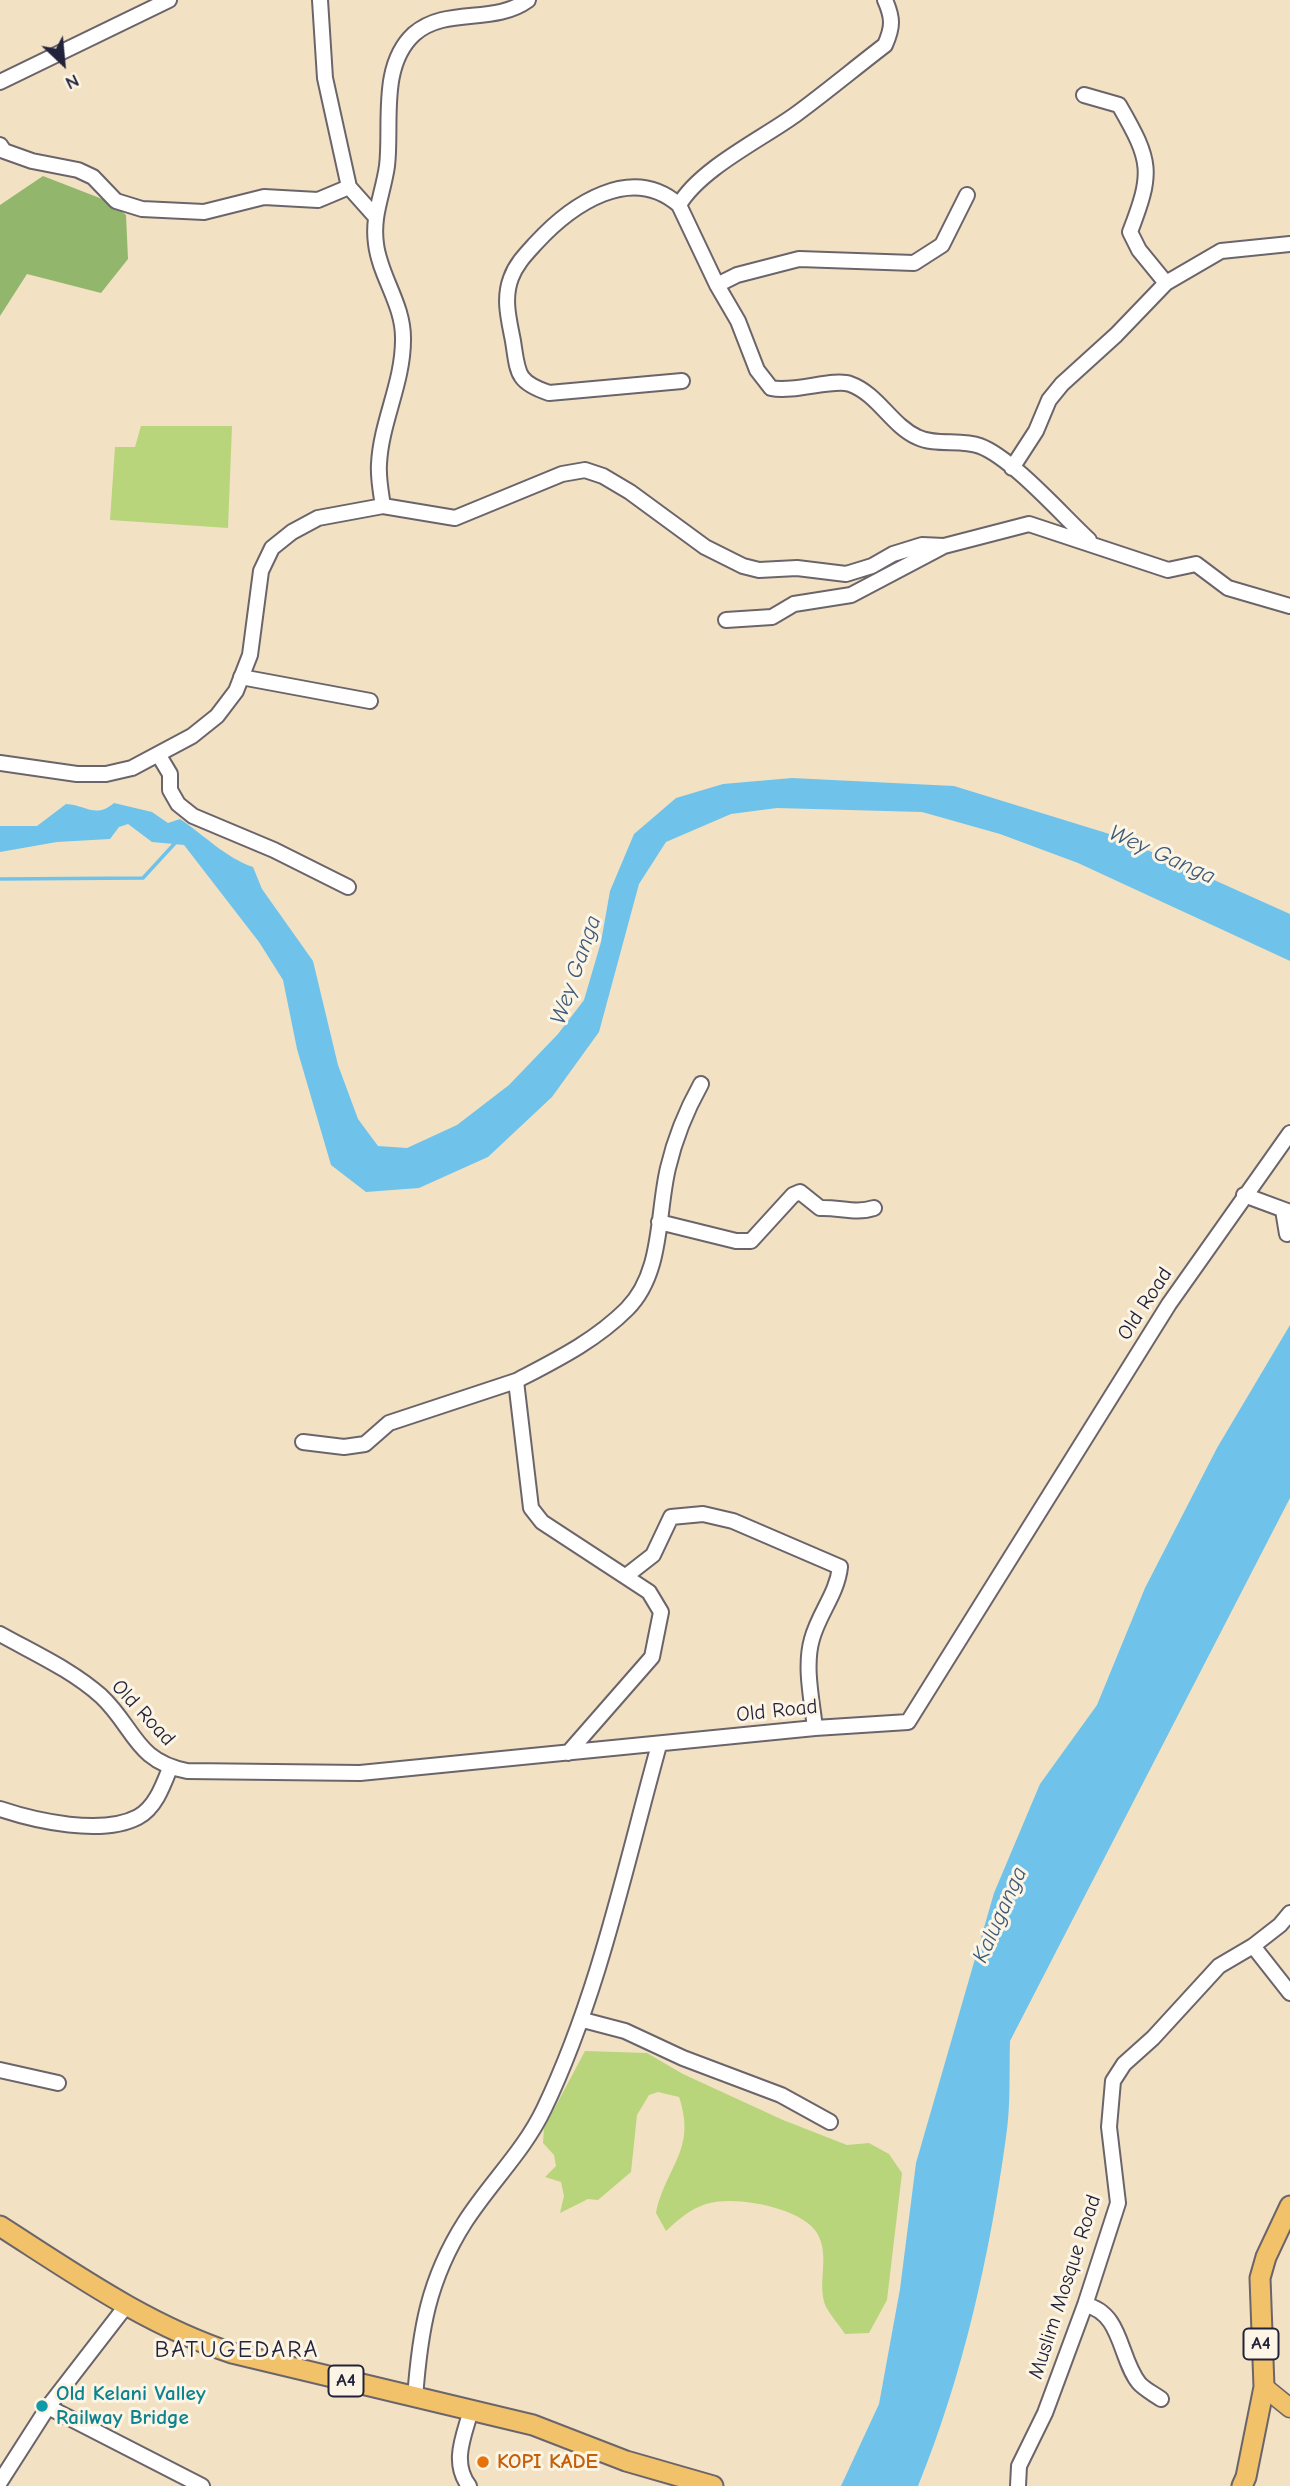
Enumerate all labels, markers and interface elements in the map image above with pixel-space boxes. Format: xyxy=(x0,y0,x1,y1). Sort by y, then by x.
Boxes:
north arrow xyxy=(28,28,98,98)
text: N xyxy=(62,69,83,94)
water label: Wey Ganga xyxy=(1105,819,1219,891)
water label: Wey Ganga xyxy=(544,912,608,1028)
street label: Old Road xyxy=(1112,1263,1178,1345)
street label: Old Road xyxy=(106,1675,180,1751)
street label: Old Road xyxy=(735,1694,819,1728)
water label: Kaluganga xyxy=(967,1863,1033,1967)
street label: Muslim Mosque Road xyxy=(1023,2192,1107,2382)
road number: A4 xyxy=(1244,2328,1278,2360)
district label: BATUGEDARA xyxy=(156,2336,318,2364)
road number: A4 xyxy=(328,2366,364,2396)
place label: Old Kelani Valley Railway Bridge xyxy=(56,2381,205,2431)
marker: Old Kelani Valley Railway Bridge xyxy=(34,2398,50,2414)
place label: KOPI KADE xyxy=(497,2449,598,2475)
marker: KOPI KADE xyxy=(475,2454,491,2470)

